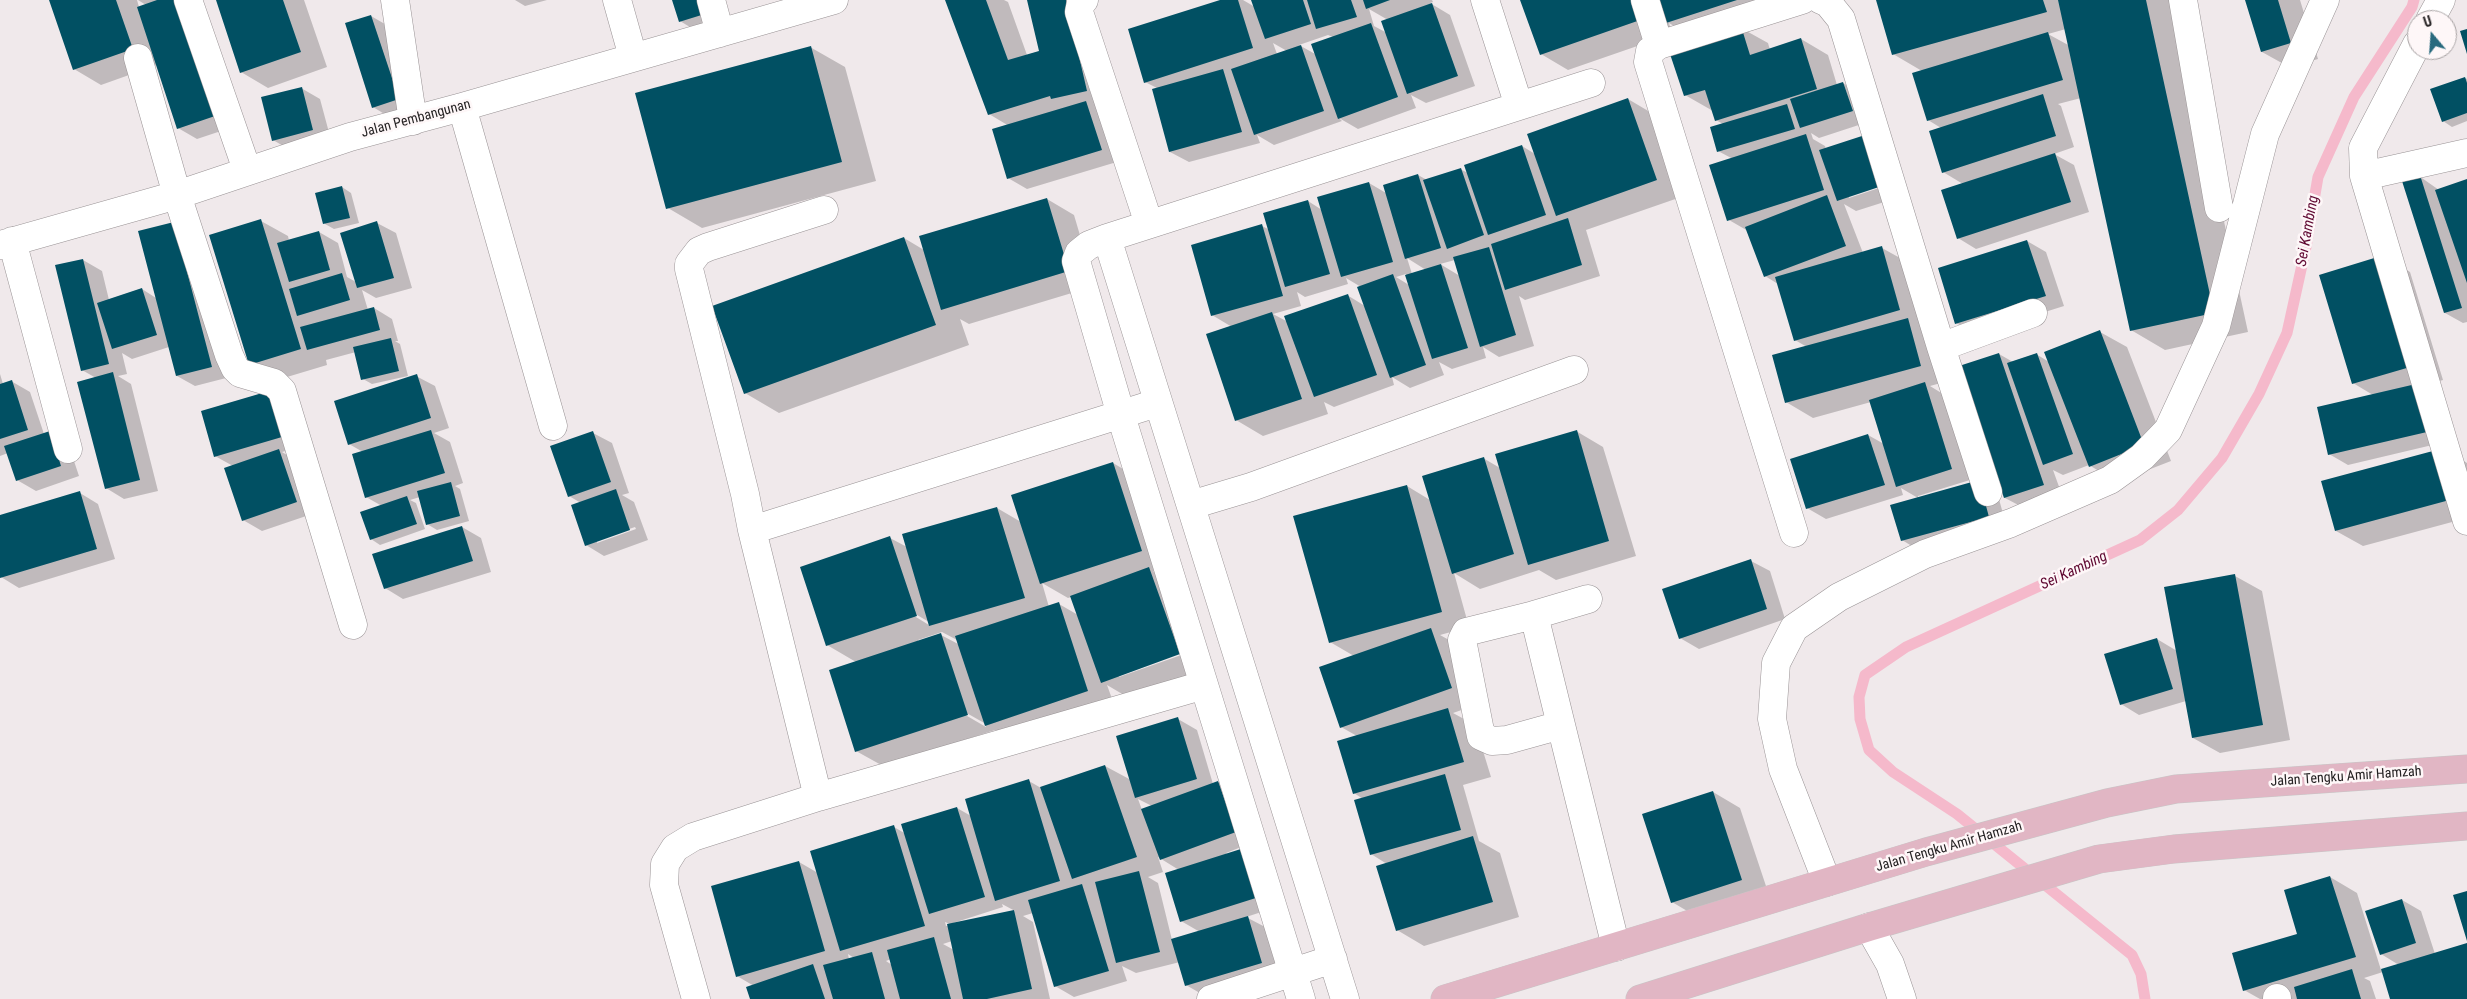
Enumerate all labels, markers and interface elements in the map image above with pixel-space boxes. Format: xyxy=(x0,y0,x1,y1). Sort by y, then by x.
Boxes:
north arrow xyxy=(2407,10,2457,60)
text: U xyxy=(2421,13,2434,31)
street label: Jalan Pembangunan xyxy=(359,96,473,142)
water label: Sei Kambing xyxy=(2293,194,2323,268)
water label: Sei Kambing xyxy=(2038,548,2110,594)
street label: Jalan Tengku Amir Hamzah xyxy=(2270,763,2422,791)
street label: Jalan Tengku Amir Hamzah xyxy=(1874,818,2024,876)

